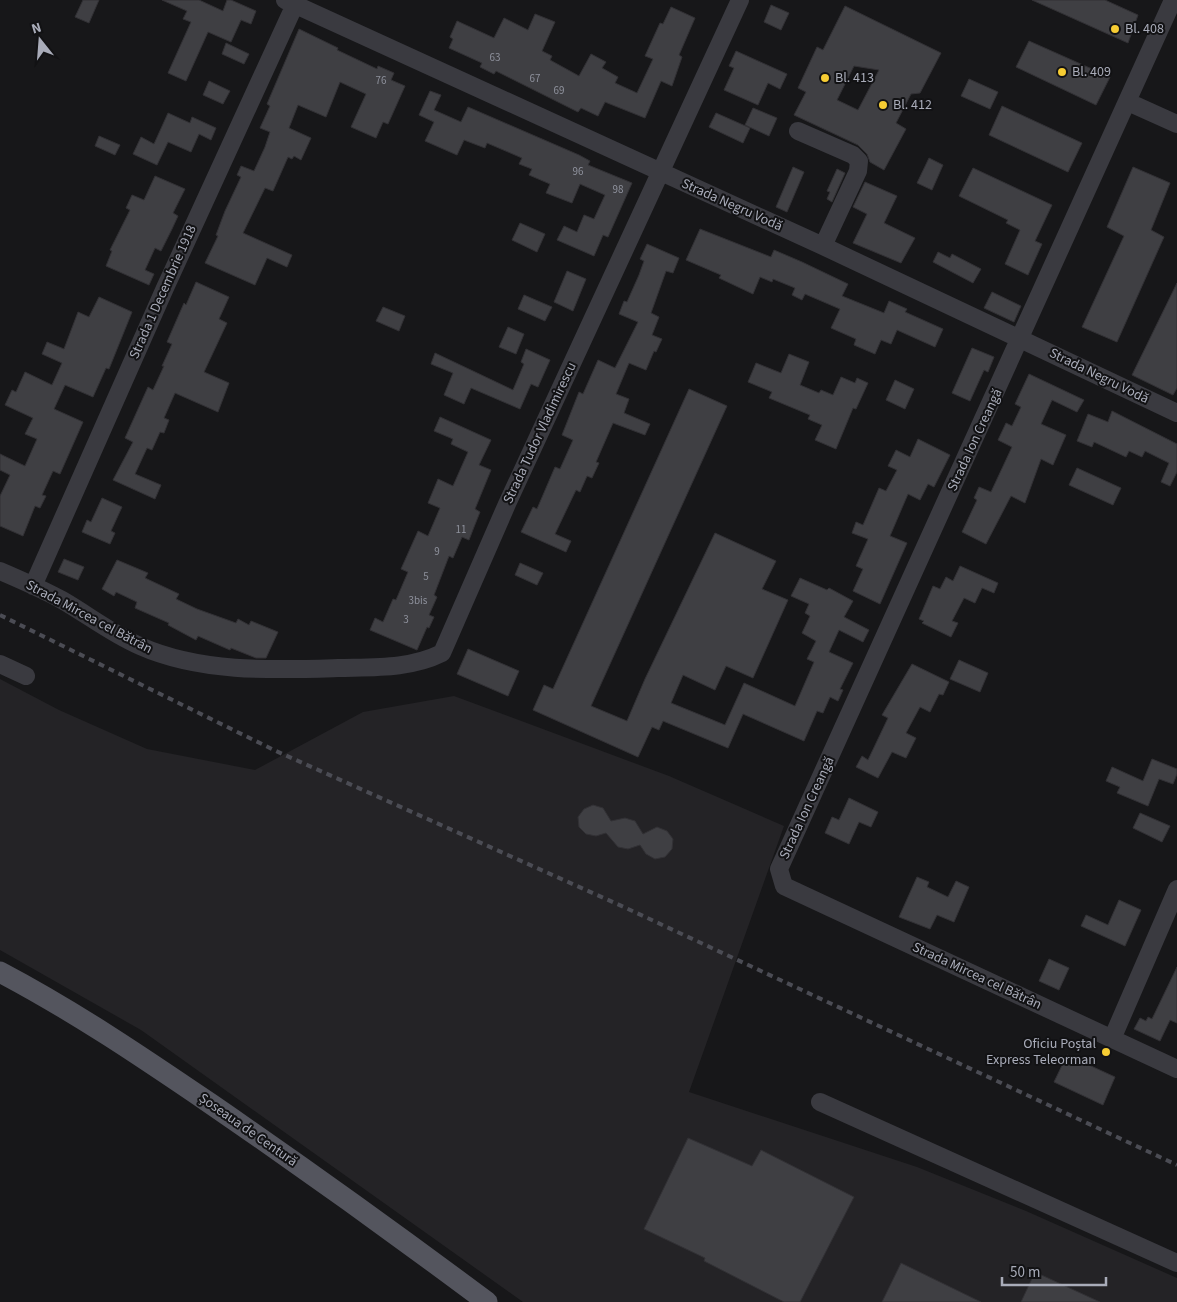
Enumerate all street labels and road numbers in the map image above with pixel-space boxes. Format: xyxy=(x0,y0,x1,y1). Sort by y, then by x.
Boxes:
street label: Strada Negru Vodă xyxy=(678,174,786,236)
street label: Strada 1 Decembrie 1918 xyxy=(124,222,202,362)
street label: Strada Negru Vodă xyxy=(1046,343,1152,409)
street label: Strada Tudor Vladimirescu xyxy=(498,359,582,507)
street label: Strada Ion Creangă xyxy=(943,386,1007,494)
street label: Strada Mircea cel Bătrân xyxy=(22,575,156,659)
street label: Strada Ion Creangă xyxy=(775,754,839,862)
street label: Strada Mircea cel Bătrân xyxy=(909,937,1045,1015)
street label: Șoseaua de Centură xyxy=(195,1088,301,1172)

